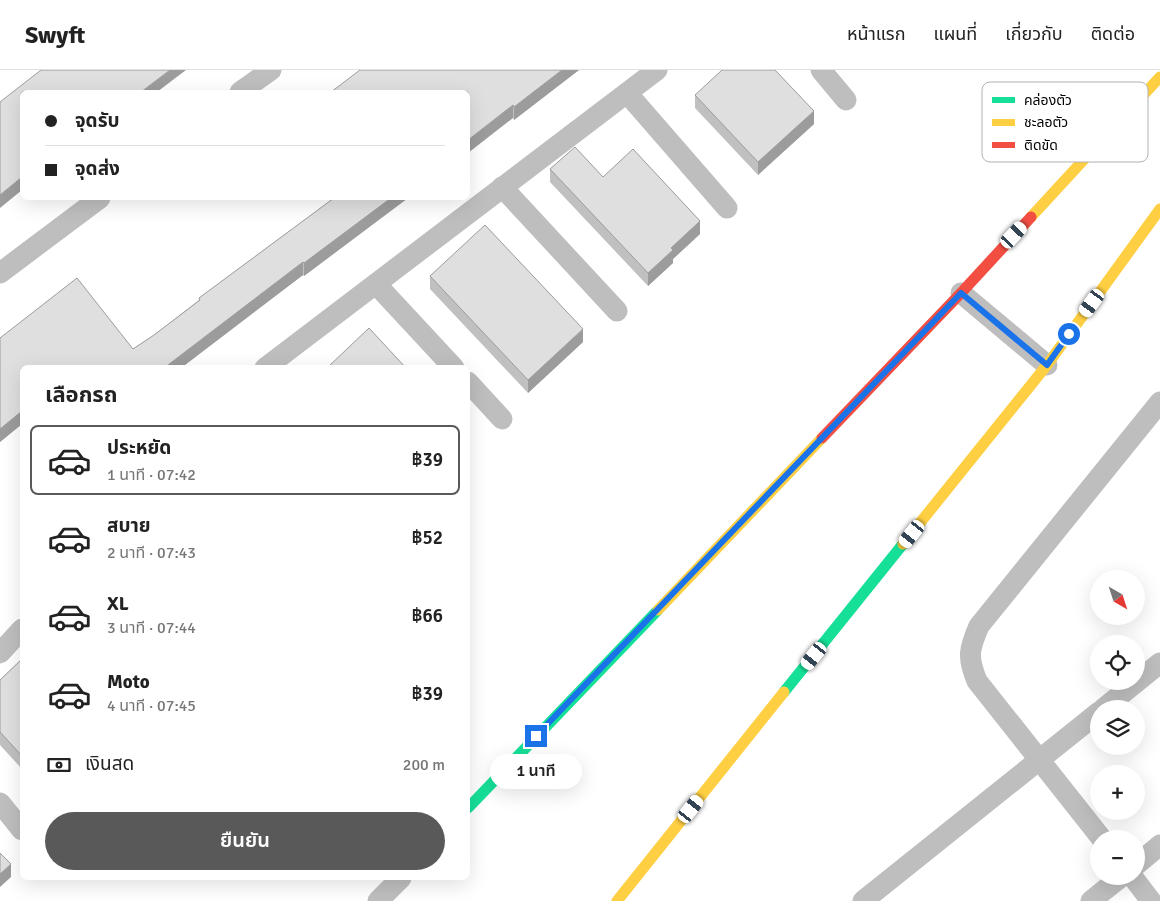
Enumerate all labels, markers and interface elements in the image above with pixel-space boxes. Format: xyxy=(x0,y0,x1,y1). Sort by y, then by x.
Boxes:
text: Swyft xyxy=(25,20,85,50)
text: หน้าแรก xyxy=(847,23,905,45)
text: แผนที่ xyxy=(933,23,977,45)
text: เกี่ยวกับ xyxy=(1005,23,1063,45)
text: ติดต่อ xyxy=(1091,23,1135,45)
legend xyxy=(982,82,1148,162)
text: คล่องตัว xyxy=(1024,92,1072,109)
text: จุดรับ xyxy=(75,109,120,133)
text: ชะลอตัว xyxy=(1024,114,1068,131)
text: ติดขัด xyxy=(1024,137,1058,154)
text: จุดส่ง xyxy=(75,157,120,181)
car xyxy=(998,219,1029,251)
car xyxy=(1077,286,1106,320)
route start xyxy=(1058,323,1080,345)
text: เลือกรถ xyxy=(45,381,118,408)
text: ประหยัด xyxy=(107,436,171,460)
icon: car xyxy=(47,438,92,483)
text: ฿39 xyxy=(411,448,443,472)
text: 1 นาที · 07:42 xyxy=(107,465,196,485)
text: สบาย xyxy=(107,514,151,538)
icon: car xyxy=(47,516,92,561)
car xyxy=(896,518,927,550)
text: ฿52 xyxy=(411,526,443,550)
text: 2 นาที · 07:43 xyxy=(107,543,196,563)
north arrow xyxy=(1090,570,1145,625)
map controls xyxy=(1090,570,1145,885)
text: XL xyxy=(107,592,129,616)
icon: car xyxy=(47,594,92,639)
text: ฿66 xyxy=(411,604,443,628)
text: 3 นาที · 07:44 xyxy=(107,618,196,638)
button: locate xyxy=(1090,635,1145,690)
car xyxy=(798,640,829,672)
text: Moto xyxy=(107,670,150,694)
icon: car xyxy=(47,672,92,717)
text: ฿39 xyxy=(411,682,443,706)
text: 4 นาที · 07:45 xyxy=(107,696,196,716)
button: layers xyxy=(1090,700,1145,755)
route end xyxy=(525,725,547,747)
icon: cash xyxy=(45,751,73,779)
text: เงินสด xyxy=(85,752,134,776)
callout: 1 นาที xyxy=(490,754,582,788)
text: 200 m xyxy=(403,755,445,775)
text: 1 นาที xyxy=(516,761,556,781)
button: + xyxy=(1090,765,1145,820)
car xyxy=(675,793,706,825)
button: ยืนยัน xyxy=(45,812,445,870)
button: − xyxy=(1090,830,1145,885)

